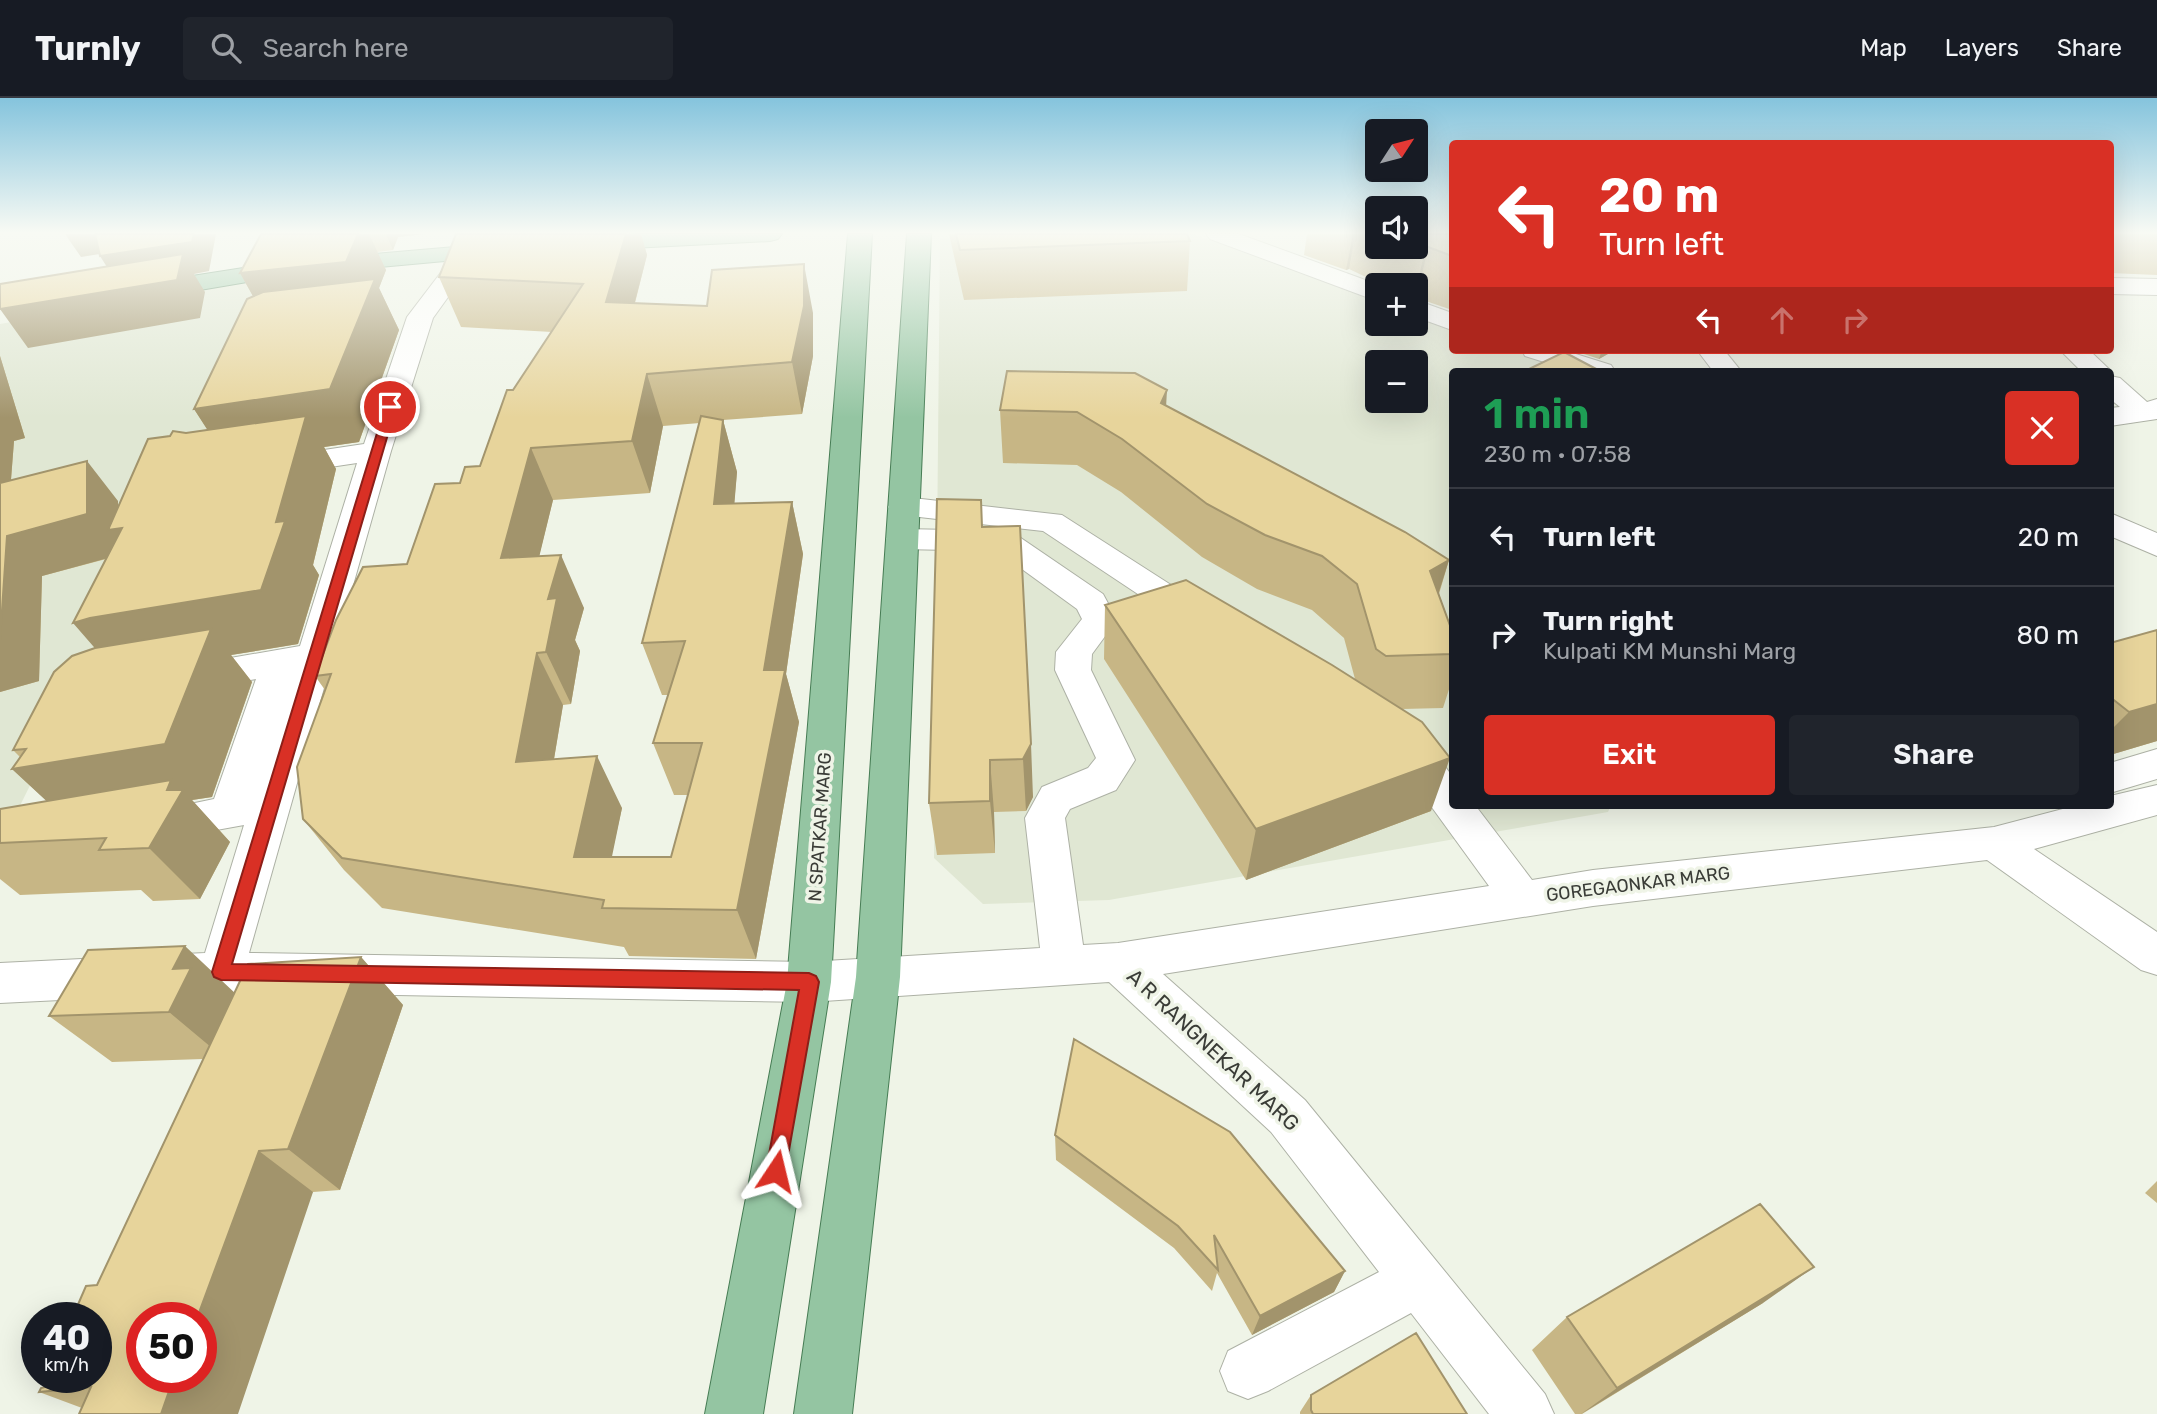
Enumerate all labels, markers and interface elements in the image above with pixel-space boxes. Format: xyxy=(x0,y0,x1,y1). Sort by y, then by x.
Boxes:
search box xyxy=(183,17,673,80)
text: Turnly xyxy=(35,29,141,68)
icon: search xyxy=(207,29,245,67)
text: Search here xyxy=(263,33,409,64)
text: Map xyxy=(1860,34,1907,62)
text: Layers xyxy=(1945,34,2019,62)
text: Share xyxy=(2057,34,2122,62)
north arrow xyxy=(1365,119,1428,182)
map controls xyxy=(1365,119,1428,413)
text: 20 m xyxy=(1599,166,1720,224)
icon: left xyxy=(1484,168,1575,259)
button: sound xyxy=(1365,196,1428,259)
text: Turn left xyxy=(1599,225,1724,263)
button: + xyxy=(1365,273,1428,336)
icon: left xyxy=(1690,301,1728,339)
icon: ahead xyxy=(1763,301,1801,339)
icon: right xyxy=(1836,301,1874,339)
button: − xyxy=(1365,350,1428,413)
pin xyxy=(360,377,420,437)
icon: arrive xyxy=(371,388,409,426)
text: 1 min xyxy=(1484,389,1590,439)
button: close xyxy=(2005,391,2079,465)
text: 230 m · 07:58 xyxy=(1484,440,1631,468)
icon: left xyxy=(1484,518,1522,556)
text: Turn left xyxy=(1543,522,1655,553)
text: 20 m xyxy=(2018,522,2079,553)
text: Turn right xyxy=(1543,606,1673,637)
icon: right xyxy=(1484,616,1522,654)
text: 80 m xyxy=(2016,620,2079,651)
text: Kulpati KM Munshi Marg xyxy=(1543,637,1796,665)
button: Exit xyxy=(1484,715,1775,795)
button: Share xyxy=(1789,715,2079,795)
street label: N SPATKAR MARG xyxy=(804,752,836,902)
street label: GOREGAONKAR MARG xyxy=(1545,862,1731,906)
street label: A R RANGNEKAR MARG xyxy=(1122,963,1305,1136)
position arrow xyxy=(739,1134,813,1208)
speed limit sign: 50 xyxy=(126,1302,217,1393)
text: 40 xyxy=(43,1317,90,1359)
text: km/h xyxy=(44,1354,89,1376)

